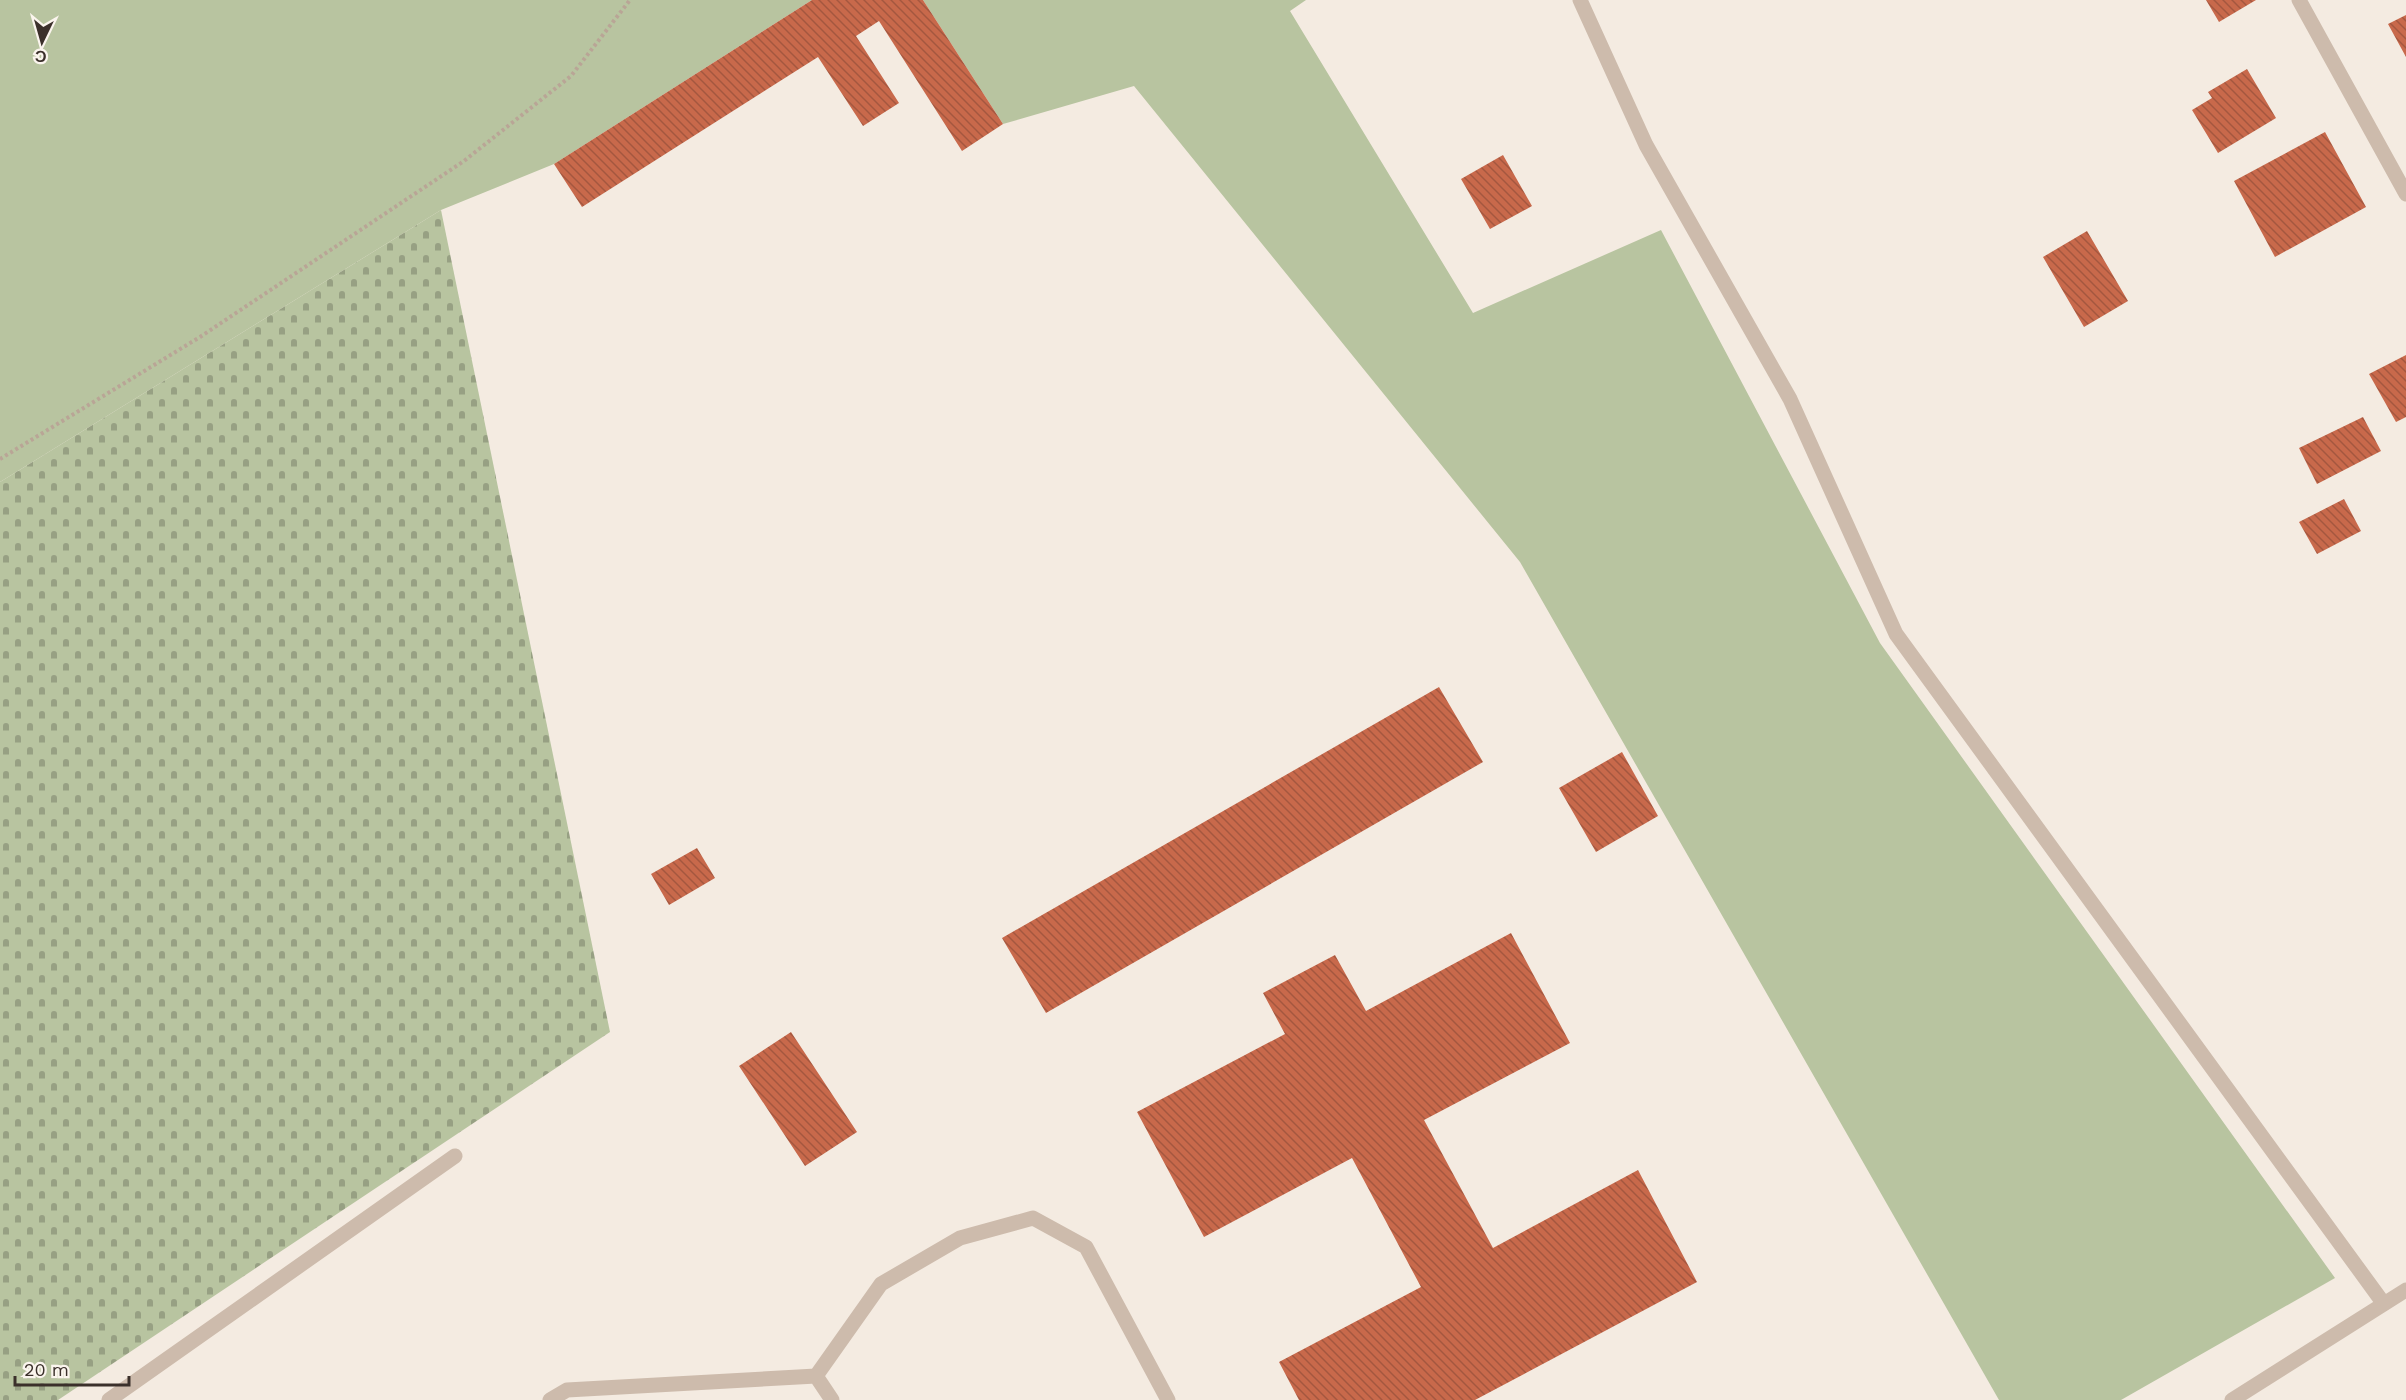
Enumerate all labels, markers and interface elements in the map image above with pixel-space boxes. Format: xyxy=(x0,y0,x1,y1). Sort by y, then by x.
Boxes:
north arrow xyxy=(12,12,72,72)
text: С xyxy=(34,46,47,66)
scale bar xyxy=(15,1349,129,1387)
text: 20 m xyxy=(24,1359,69,1380)

